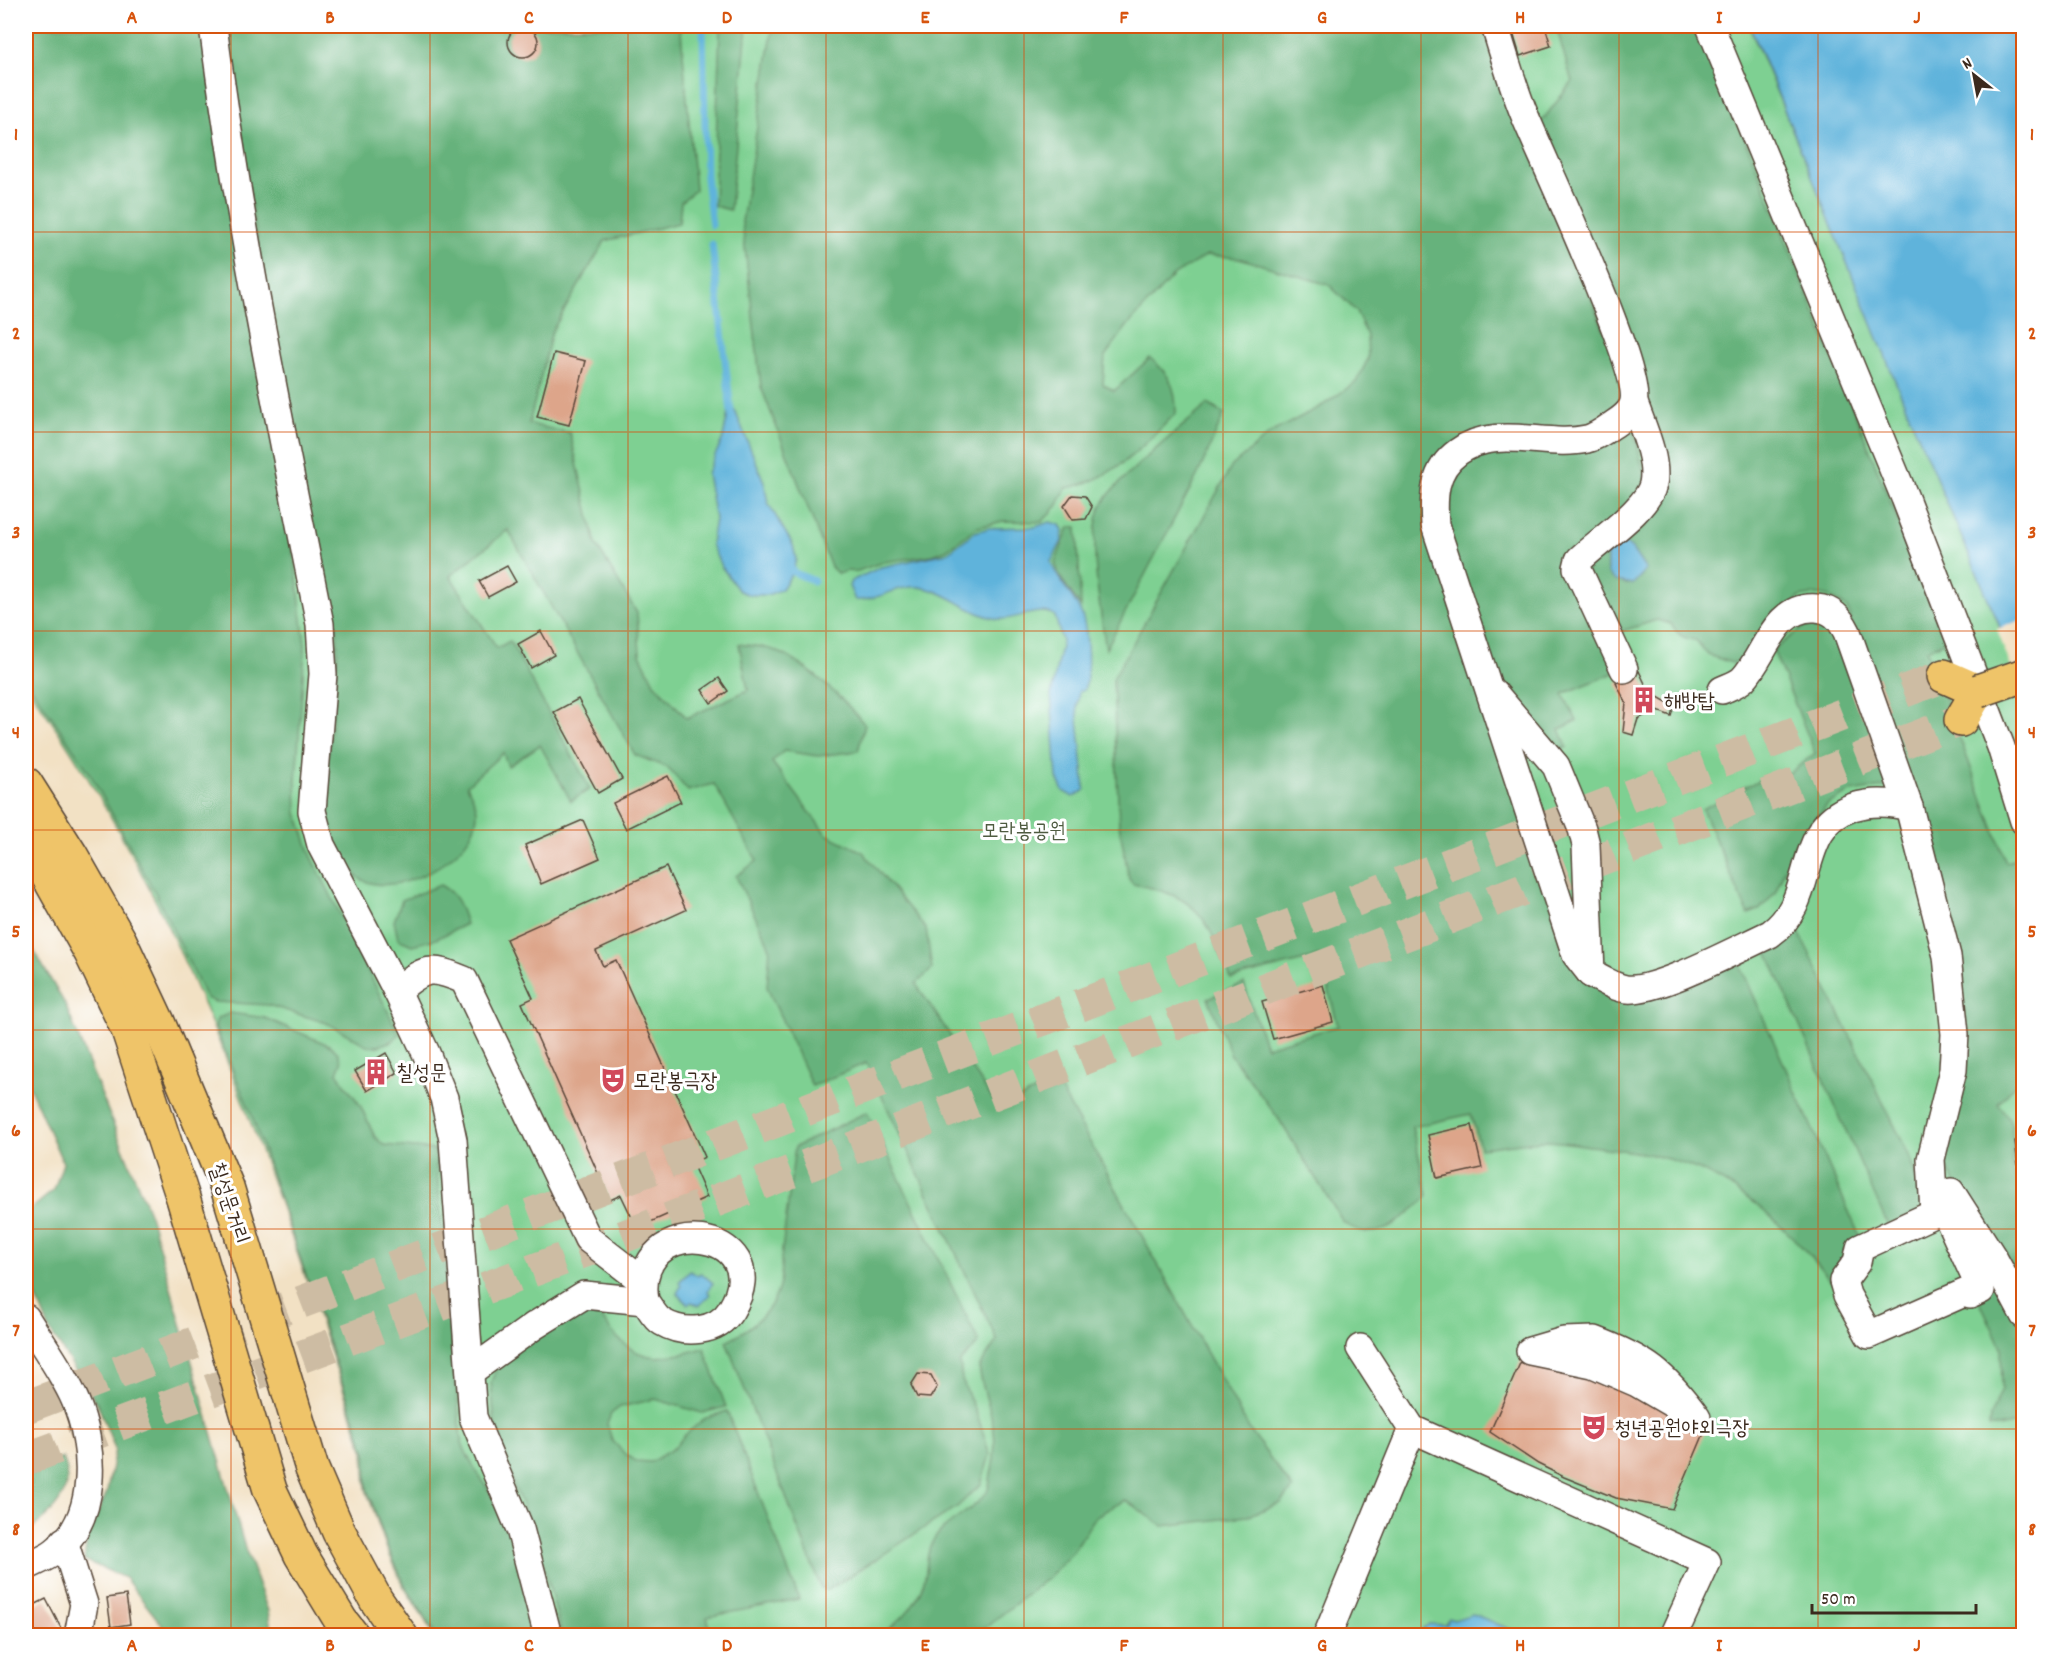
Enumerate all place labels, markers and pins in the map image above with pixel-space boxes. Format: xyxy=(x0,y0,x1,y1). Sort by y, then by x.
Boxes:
building icon: 해방탑 xyxy=(1629,685,1659,715)
place label: 해방탑 xyxy=(1664,688,1715,718)
building icon: 칠성문 xyxy=(361,1057,391,1087)
place label: 칠성문 xyxy=(396,1060,447,1090)
theatre icon: 모란봉극장 xyxy=(598,1065,628,1095)
place label: 모란봉극장 xyxy=(633,1068,718,1098)
theatre icon: 청년공원야외극장 xyxy=(1579,1412,1609,1442)
place label: 청년공원야외극장 xyxy=(1614,1415,1749,1445)

